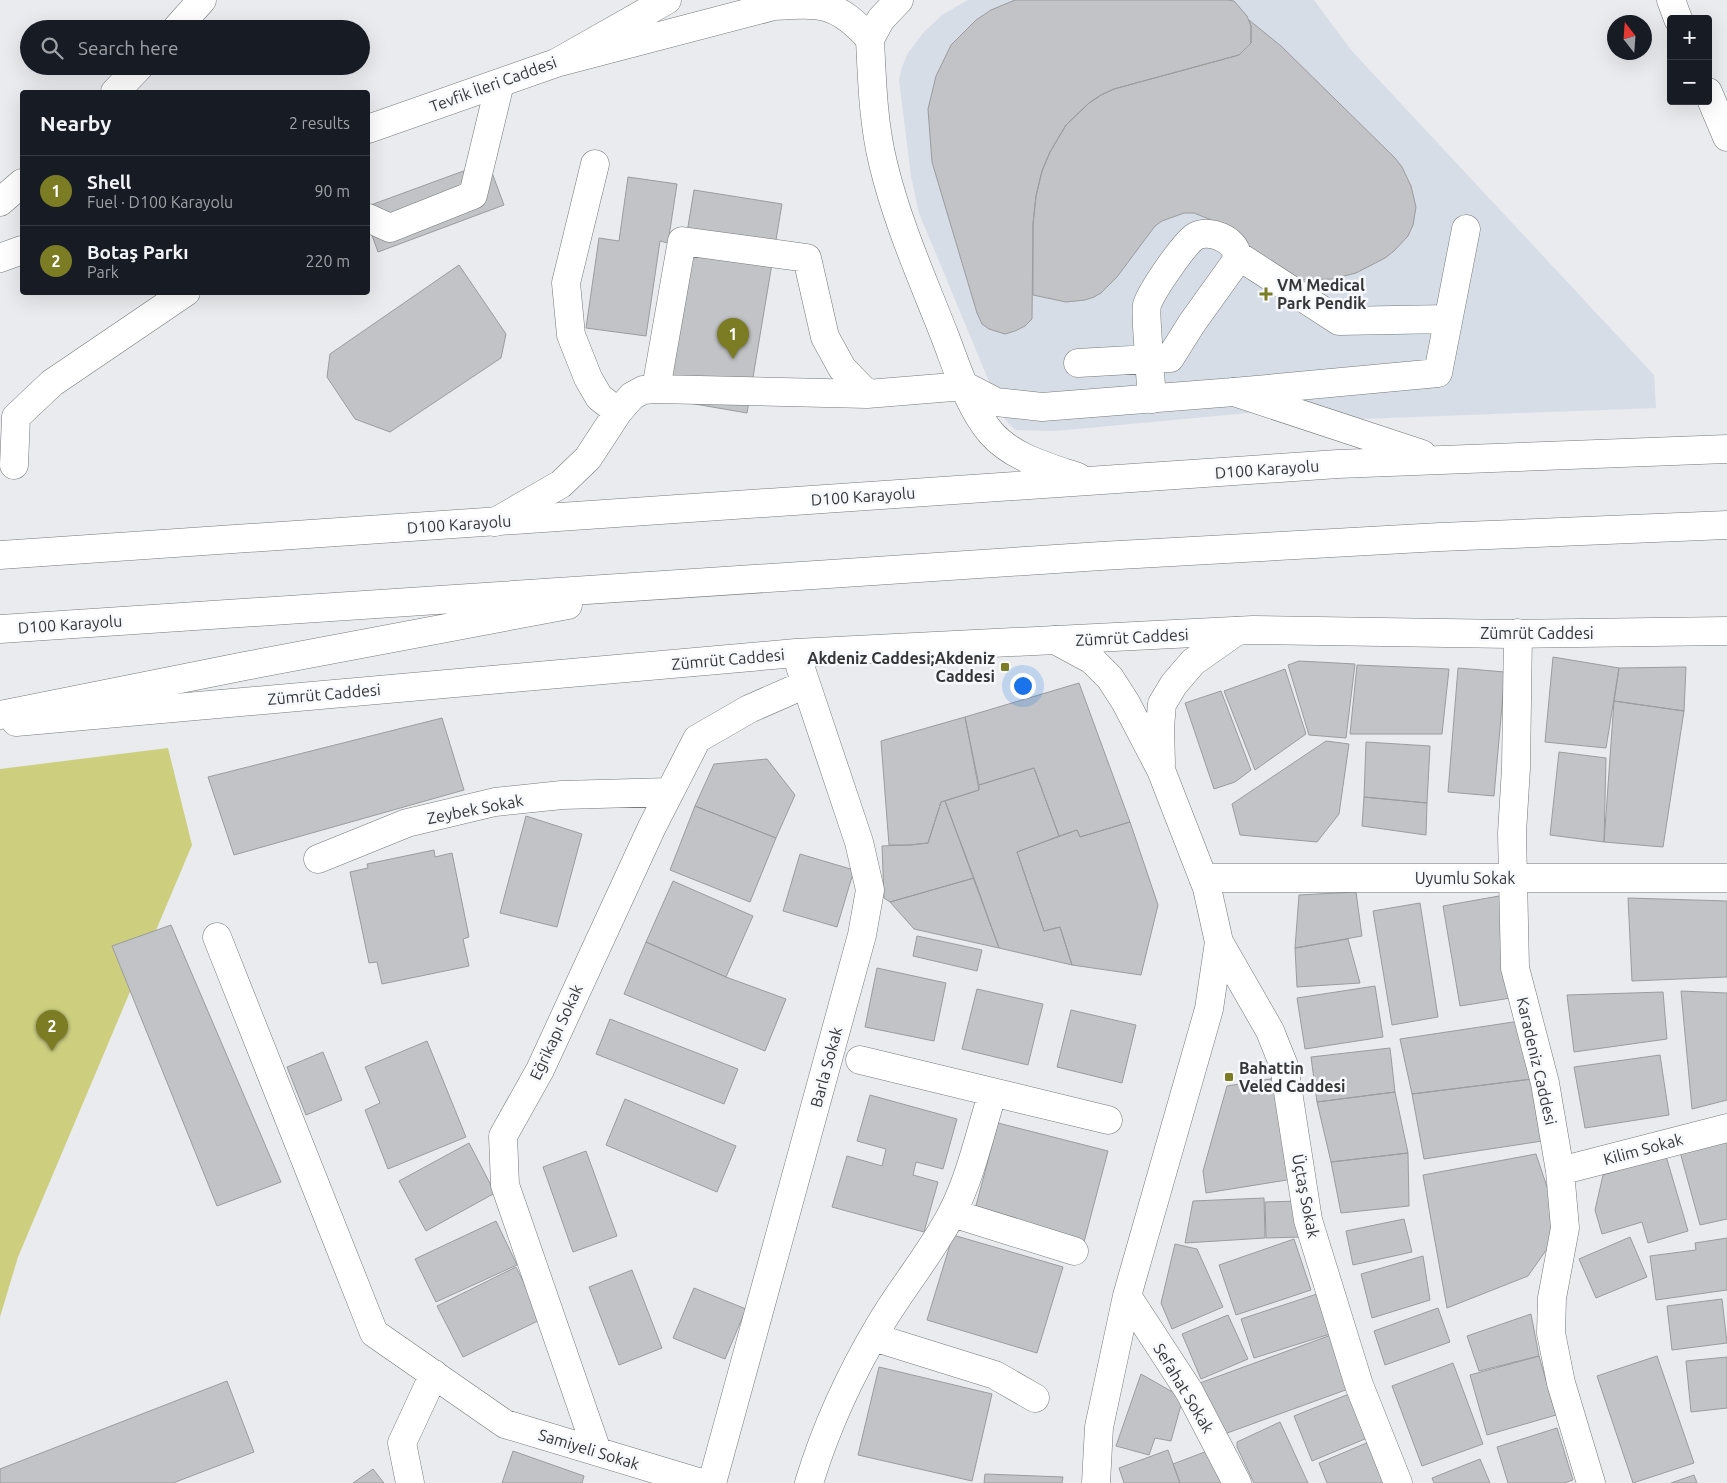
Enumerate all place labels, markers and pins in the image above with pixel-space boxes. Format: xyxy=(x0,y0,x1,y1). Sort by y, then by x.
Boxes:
place label: VM Medical Park Pendik xyxy=(1277,276,1366,312)
marker: VM Medical Park Pendik xyxy=(1259,287,1273,301)
pin: 1 xyxy=(717,318,749,359)
place label: Akdeniz Caddesi;Akdeni̇z Caddesi̇ xyxy=(807,649,995,685)
marker: Akdeniz Caddesi;Akdeni̇z Caddesi̇ xyxy=(999,661,1011,673)
pin: 2 xyxy=(36,1010,68,1051)
place label: Bahattin Veled Caddesi xyxy=(1239,1059,1345,1095)
marker: Bahattin Veled Caddesi xyxy=(1223,1071,1235,1083)

